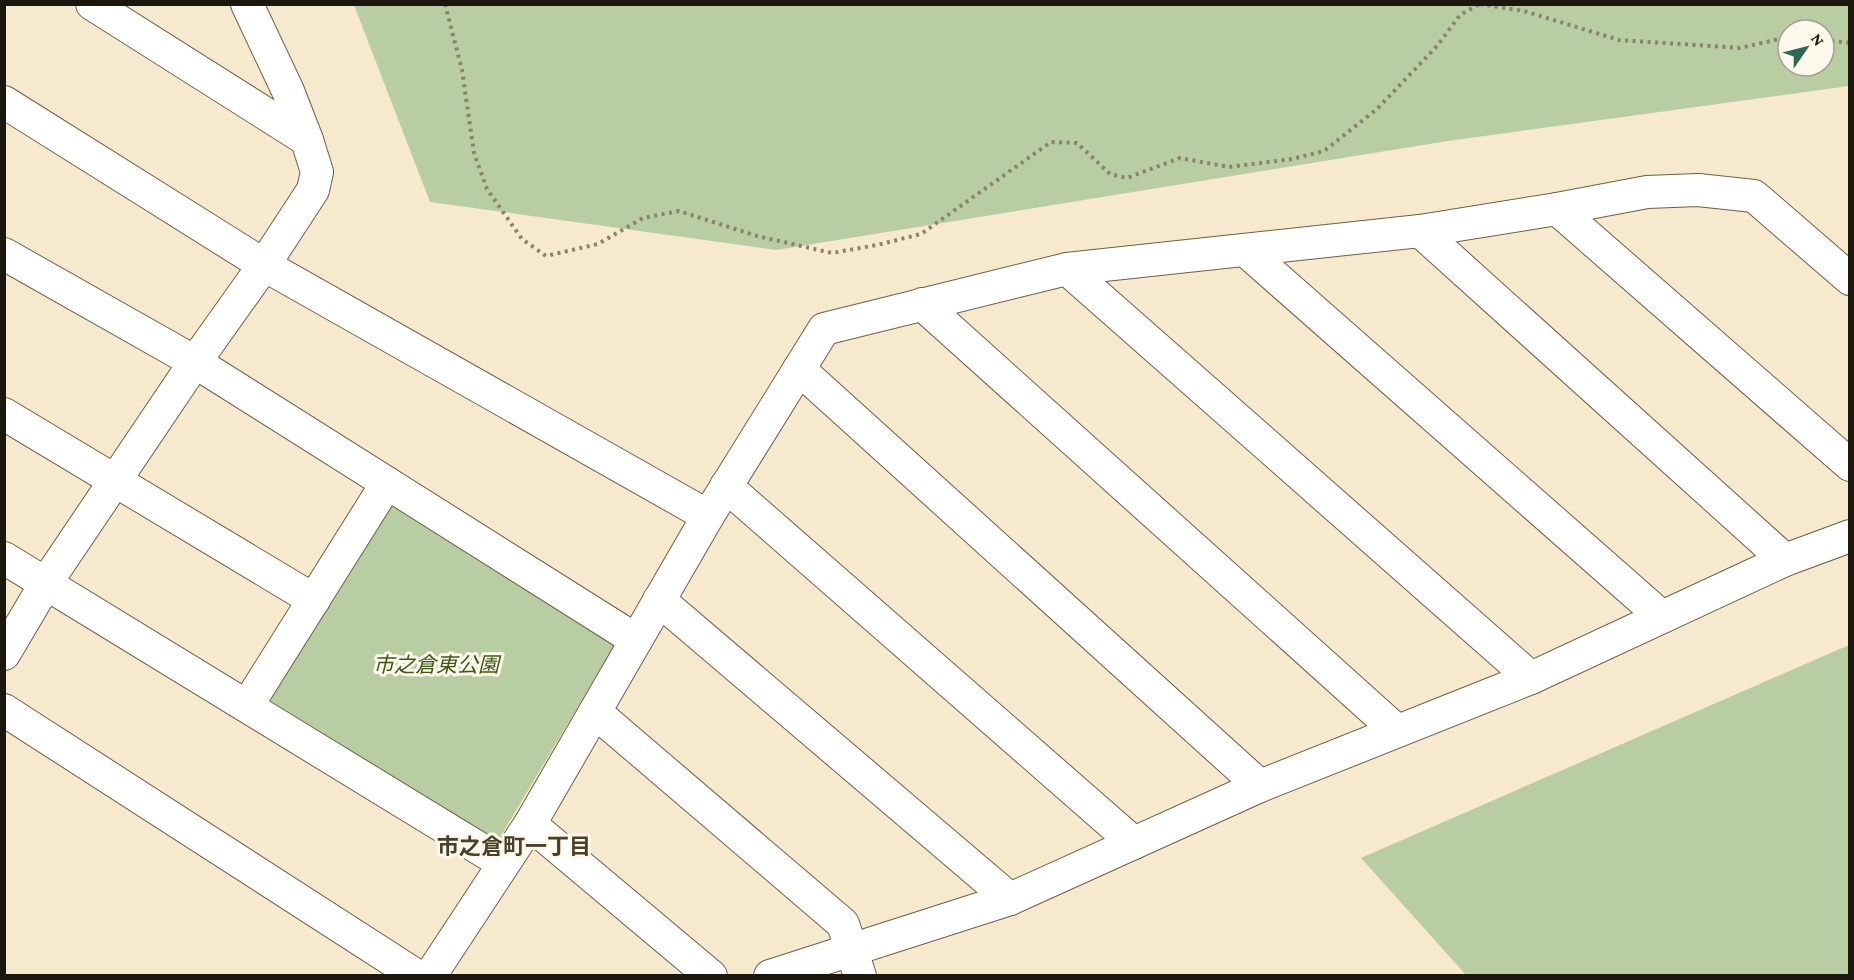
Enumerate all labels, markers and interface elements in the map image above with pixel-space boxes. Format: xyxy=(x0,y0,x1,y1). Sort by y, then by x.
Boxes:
north arrow xyxy=(1776,18,1836,78)
text: N xyxy=(1808,30,1828,49)
park label: 市之倉東公園 xyxy=(373,653,502,677)
district label: 市之倉町一丁目 xyxy=(437,834,591,859)

